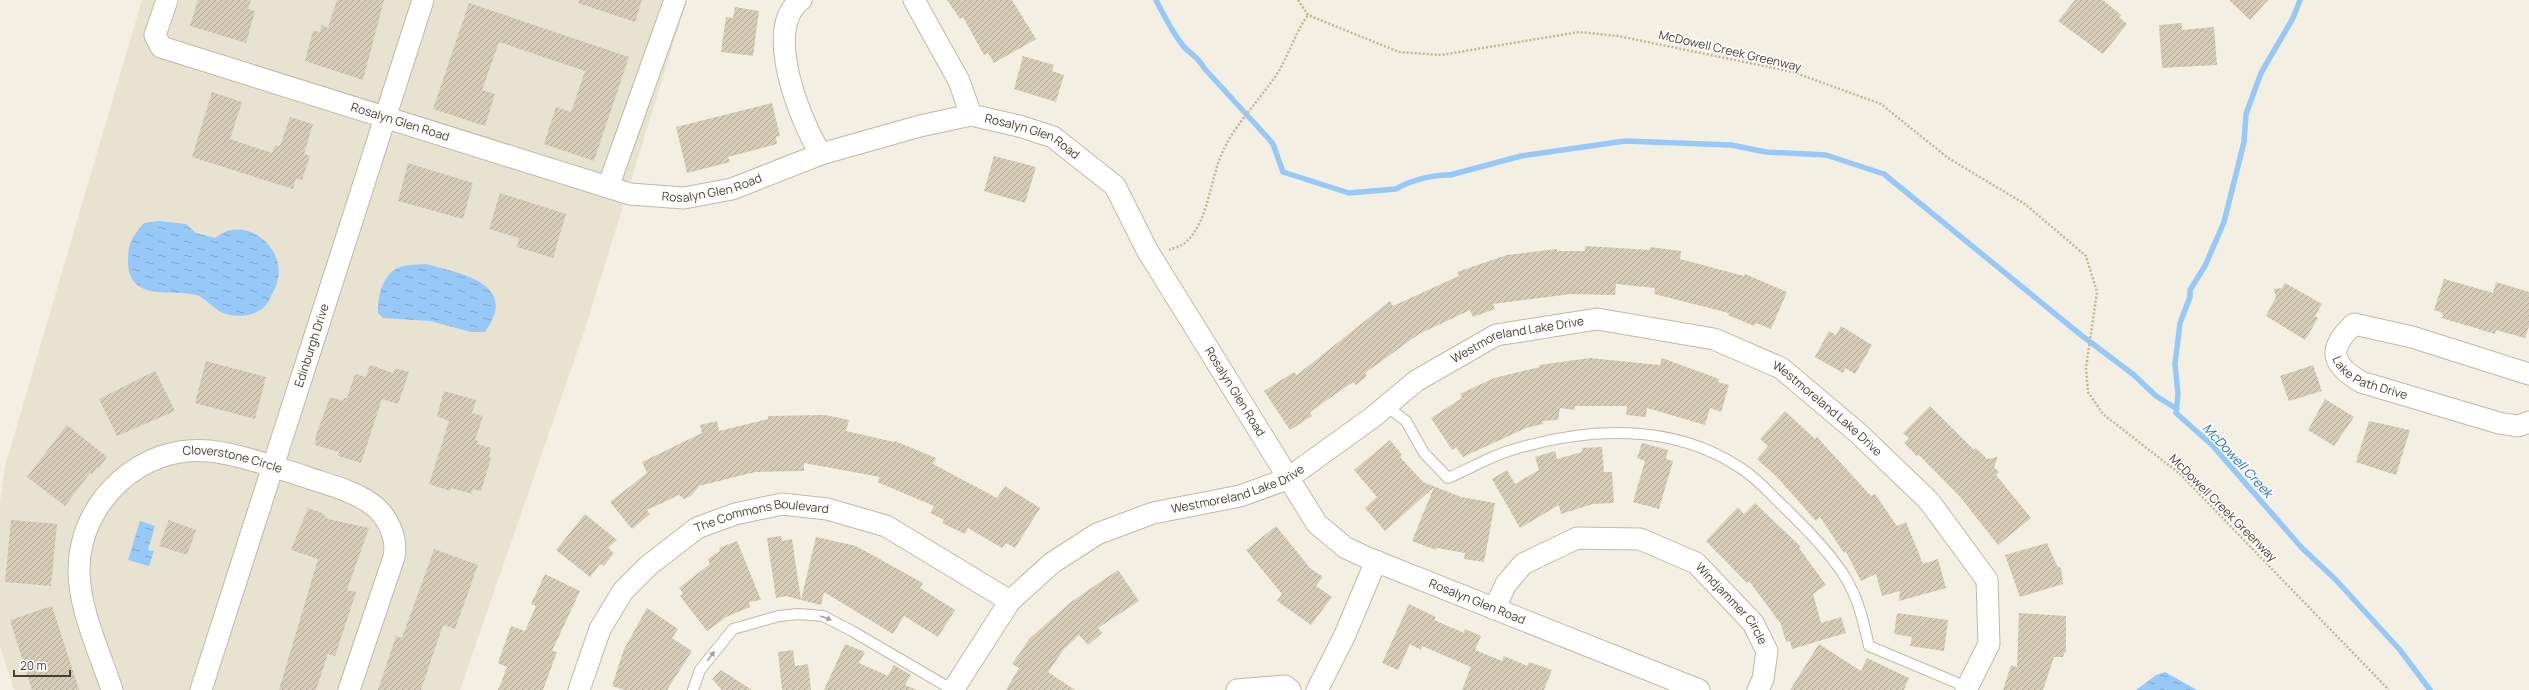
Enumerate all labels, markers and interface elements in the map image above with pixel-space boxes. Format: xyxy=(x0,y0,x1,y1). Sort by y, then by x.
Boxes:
street label: McDowell Creek Greenway xyxy=(1657,26,1804,75)
street label: Rosalyn Glen Road xyxy=(349,98,452,145)
street label: Rosalyn Glen Road xyxy=(983,109,1083,163)
street label: Rosalyn Glen Road xyxy=(661,169,764,206)
street label: Edinburgh Drive xyxy=(290,301,333,389)
street label: Westmoreland Lake Drive xyxy=(1448,312,1585,367)
street label: Rosalyn Glen Road xyxy=(1201,343,1270,440)
street label: Lake Path Drive xyxy=(2329,354,2410,403)
street label: Westmoreland Lake Drive xyxy=(1770,356,1886,460)
water label: McDowell Creek xyxy=(2199,419,2279,503)
street label: Cloverstone Circle xyxy=(182,441,285,477)
street label: McDowell Creek Greenway xyxy=(2166,450,2281,566)
street label: Westmoreland Lake Drive xyxy=(1170,460,1307,517)
street label: The Commons Boulevard xyxy=(692,495,830,536)
street label: Windjammer Circle xyxy=(1692,558,1771,647)
street label: Rosalyn Glen Road xyxy=(1427,574,1528,628)
one-way arrow xyxy=(820,616,832,622)
one-way arrow xyxy=(707,650,715,661)
scale bar xyxy=(14,652,70,678)
text: 20 m xyxy=(20,657,47,674)

